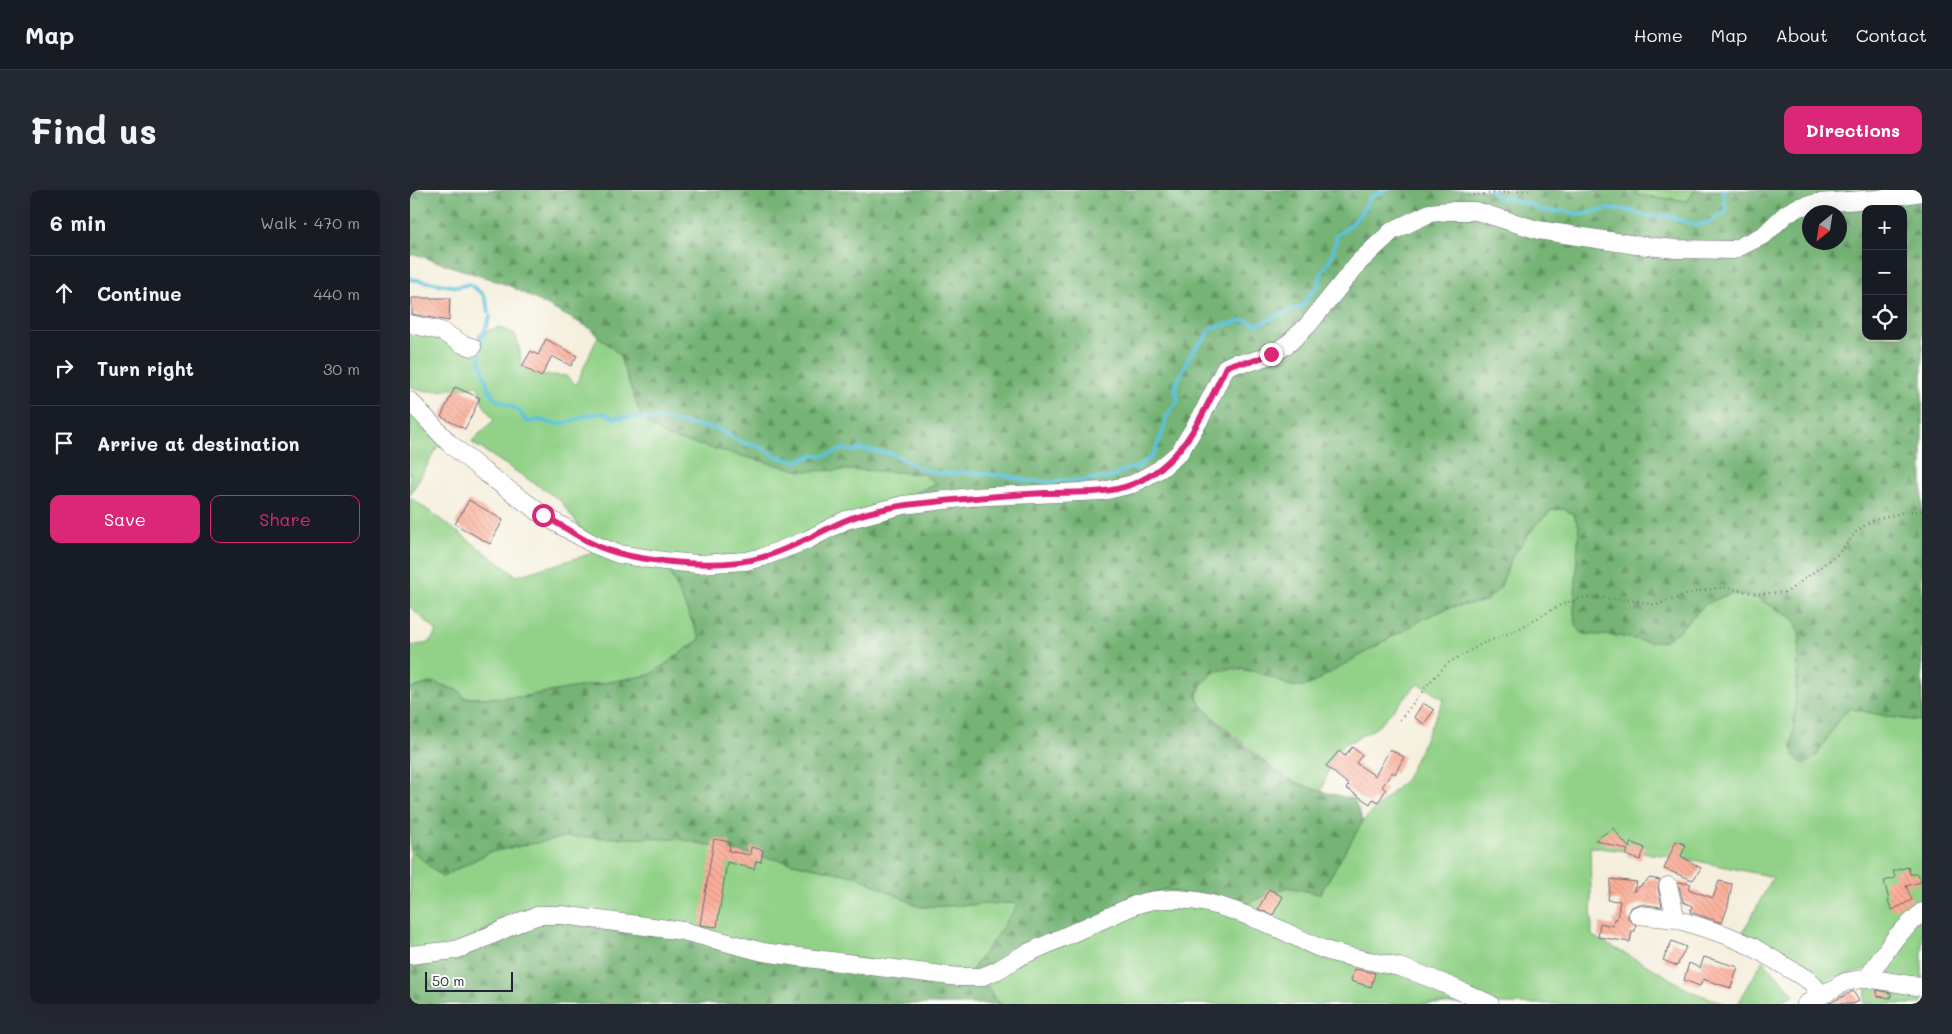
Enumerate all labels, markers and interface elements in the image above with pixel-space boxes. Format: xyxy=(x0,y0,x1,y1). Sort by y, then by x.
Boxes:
text: Map xyxy=(25,19,74,50)
text: Home xyxy=(1634,23,1683,47)
text: Map xyxy=(1711,23,1747,47)
text: About xyxy=(1775,23,1828,47)
text: Contact xyxy=(1856,23,1927,47)
button: Directions xyxy=(1784,106,1922,154)
text: Find us xyxy=(30,107,157,153)
north arrow xyxy=(1802,205,1847,250)
map controls xyxy=(1862,205,1907,340)
button: + xyxy=(1862,205,1907,250)
text: 6 min xyxy=(50,209,106,236)
text: Walk · 470 m xyxy=(260,212,360,233)
button: − xyxy=(1862,250,1907,295)
icon: ahead xyxy=(50,279,78,307)
text: Continue xyxy=(97,281,182,306)
text: 440 m xyxy=(313,283,360,304)
button: locate xyxy=(1862,295,1907,340)
route end xyxy=(1260,343,1283,366)
icon: right xyxy=(50,354,78,382)
text: Turn right xyxy=(97,356,194,381)
text: 30 m xyxy=(323,358,360,379)
icon: arrive xyxy=(50,429,78,457)
text: Arrive at destination xyxy=(97,431,300,456)
button: Save xyxy=(50,495,200,543)
button: Share xyxy=(210,495,360,543)
route start xyxy=(532,504,555,527)
scale bar xyxy=(425,969,512,992)
text: 50 m xyxy=(432,971,464,990)

